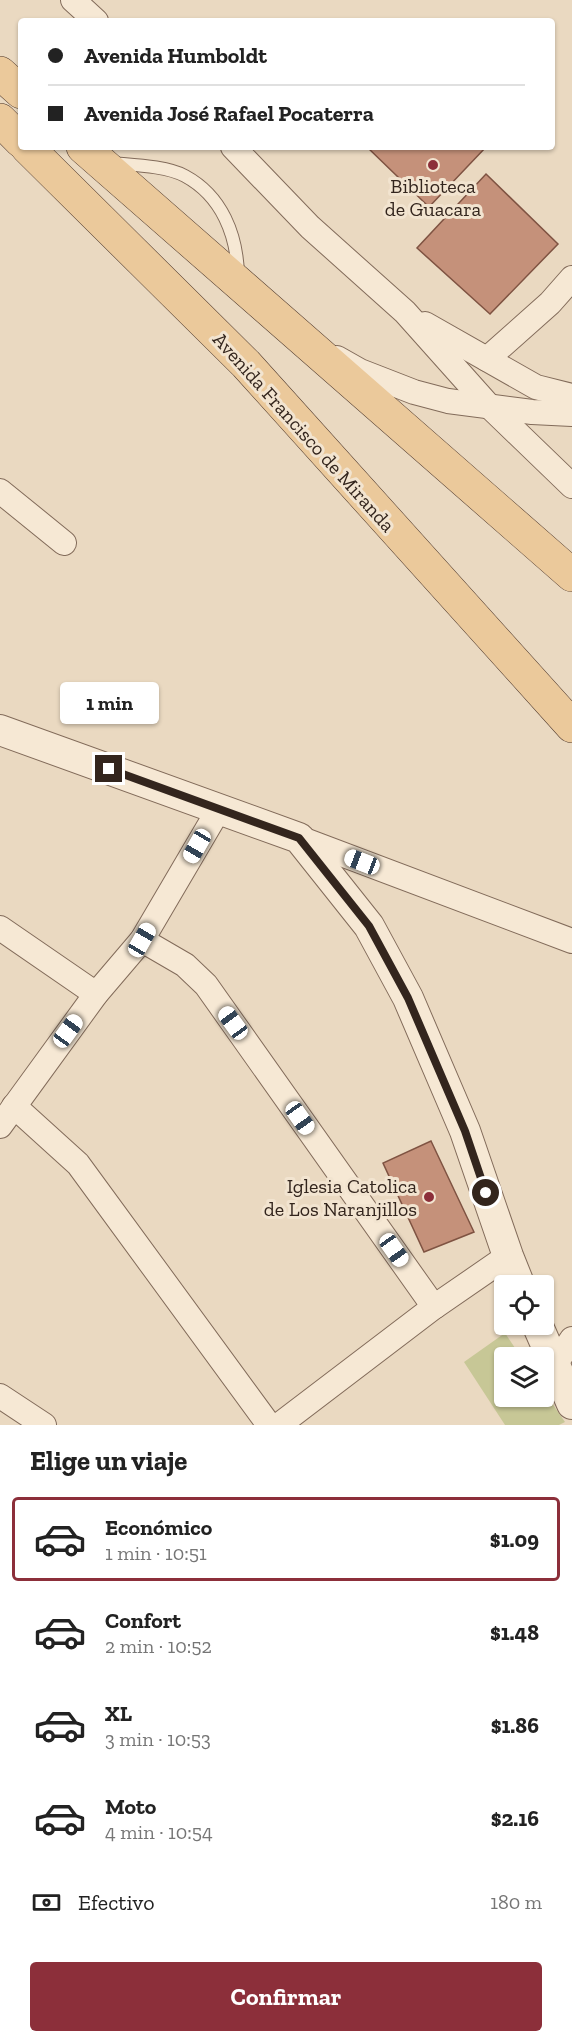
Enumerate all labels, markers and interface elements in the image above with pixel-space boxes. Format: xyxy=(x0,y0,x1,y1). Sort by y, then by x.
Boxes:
text: Avenida Humboldt xyxy=(84,42,267,69)
text: Avenida José Rafael Pocaterra xyxy=(84,100,374,127)
marker: Biblioteca de Guacara xyxy=(426,158,440,172)
place label: Biblioteca de Guacara xyxy=(385,174,482,221)
street label: Avenida Francisco de Miranda xyxy=(208,327,400,537)
callout: 1 min xyxy=(60,682,158,724)
text: 1 min xyxy=(86,691,133,715)
route end xyxy=(95,755,122,782)
car xyxy=(180,826,214,866)
car xyxy=(342,847,382,877)
car xyxy=(125,920,159,960)
car xyxy=(215,1003,251,1043)
car xyxy=(50,1011,86,1051)
car xyxy=(282,1098,318,1138)
place label: Iglesia Catolica de Los Naranjillos xyxy=(264,1174,417,1221)
route start xyxy=(472,1179,499,1206)
marker: Iglesia Catolica de Los Naranjillos xyxy=(422,1190,436,1204)
car xyxy=(376,1230,412,1270)
map controls xyxy=(494,1275,554,1407)
button: locate xyxy=(494,1275,554,1335)
button: layers xyxy=(494,1347,554,1407)
text: Elige un viaje xyxy=(30,1445,187,1477)
icon: car xyxy=(33,1512,87,1566)
text: Económico xyxy=(105,1514,212,1541)
text: $1.09 xyxy=(490,1526,539,1553)
text: 1 min · 10:51 xyxy=(105,1541,207,1565)
icon: car xyxy=(33,1605,87,1659)
text: Confort xyxy=(105,1607,181,1634)
text: $1.48 xyxy=(490,1619,539,1646)
text: 2 min · 10:52 xyxy=(105,1634,212,1658)
icon: car xyxy=(33,1698,87,1752)
text: XL xyxy=(105,1700,132,1727)
text: $1.86 xyxy=(491,1712,539,1739)
text: 3 min · 10:53 xyxy=(105,1727,211,1751)
icon: car xyxy=(33,1791,87,1845)
text: Moto xyxy=(105,1793,156,1820)
text: $2.16 xyxy=(491,1805,539,1832)
text: 4 min · 10:54 xyxy=(105,1820,213,1844)
icon: cash xyxy=(30,1886,63,1919)
text: Efectivo xyxy=(78,1889,154,1916)
text: 180 m xyxy=(490,1890,542,1914)
button: Confirmar xyxy=(30,1962,542,2031)

